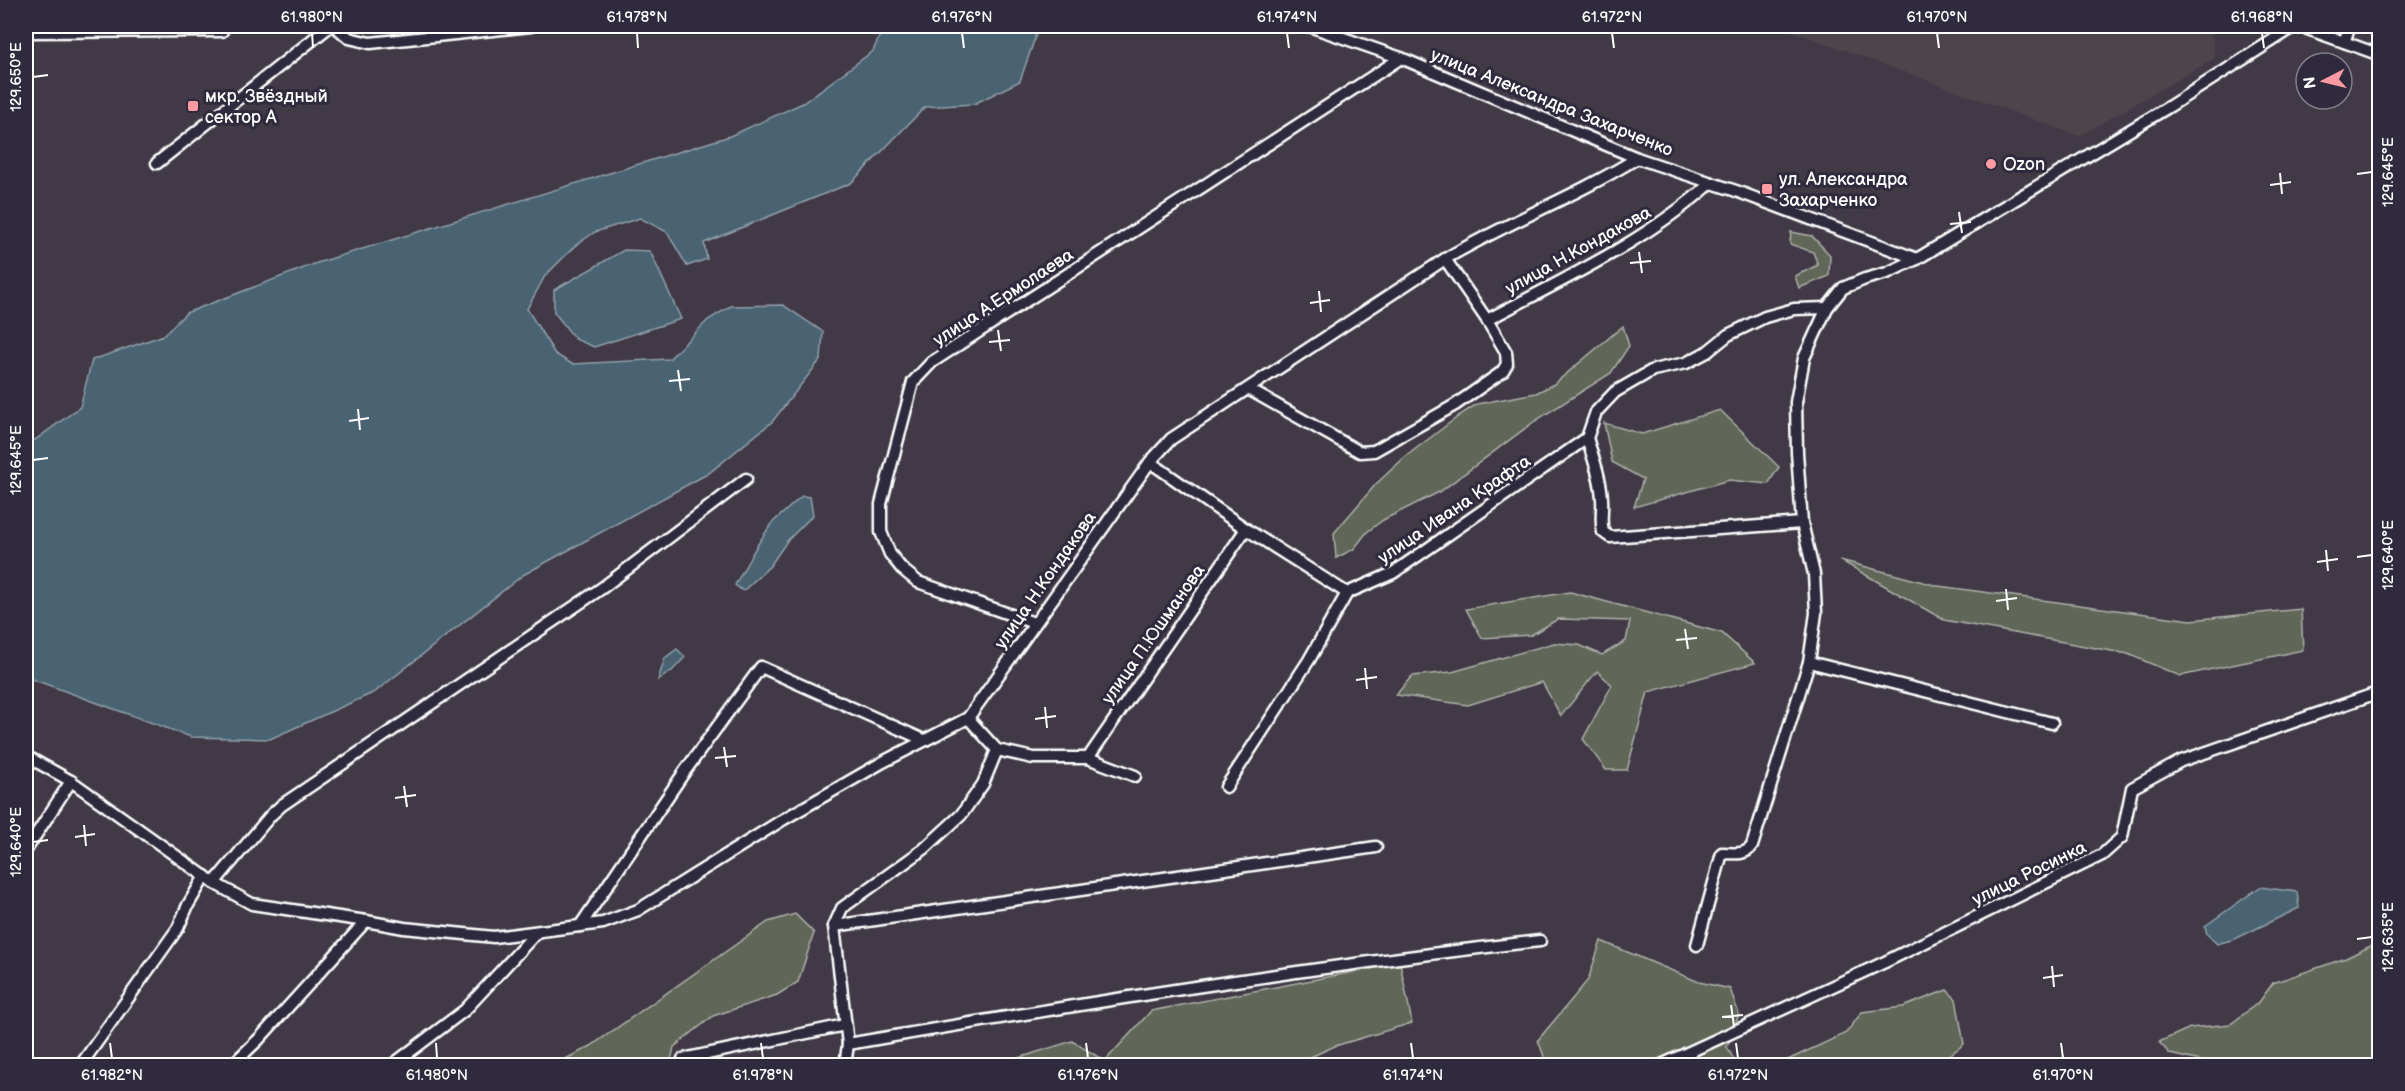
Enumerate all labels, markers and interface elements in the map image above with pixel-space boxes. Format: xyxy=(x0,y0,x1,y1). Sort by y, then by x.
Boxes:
text: 61.980°N xyxy=(281,8,343,27)
text: 61.978°N xyxy=(607,8,667,27)
text: 61.976°N xyxy=(932,8,993,27)
text: 61.974°N xyxy=(1257,8,1317,27)
text: 61.972°N xyxy=(1582,8,1642,27)
text: 61.970°N xyxy=(1907,8,1967,27)
text: 61.968°N xyxy=(2231,8,2293,27)
text: 129.650°E xyxy=(7,42,26,112)
street label: улица Александра Захарченко xyxy=(1428,44,1676,161)
north arrow xyxy=(2294,51,2354,111)
text: N xyxy=(2300,76,2321,90)
place label: мкр. Звёздный сектор А xyxy=(205,86,328,128)
marker: мкр. Звёздный сектор А xyxy=(186,99,200,113)
text: 129.645°E xyxy=(2379,137,2398,207)
place label: Ozon xyxy=(2003,154,2045,175)
marker: Ozon xyxy=(1984,157,1998,171)
place label: ул. Александра Захарченко xyxy=(1779,169,1908,211)
marker: ул. Александра Захарченко xyxy=(1760,182,1774,196)
street label: улица Н.Кондакова xyxy=(1502,202,1655,299)
street label: улица А.Ермолаева xyxy=(929,244,1078,351)
text: 129.645°E xyxy=(7,425,26,495)
street label: улица Ивана Крафта xyxy=(1374,450,1535,568)
street label: улица Н.Кондакова xyxy=(990,507,1101,653)
text: 129.640°E xyxy=(2379,520,2398,590)
street label: улица П.Юшманова xyxy=(1097,560,1210,708)
text: 129.640°E xyxy=(7,807,26,877)
street label: улица Росинка xyxy=(1969,837,2090,910)
text: 129.635°E xyxy=(2379,902,2398,972)
text: 61.982°N xyxy=(81,1066,143,1085)
text: 61.980°N xyxy=(406,1066,468,1085)
text: 61.978°N xyxy=(733,1066,793,1085)
text: 61.976°N xyxy=(1058,1066,1119,1085)
text: 61.974°N xyxy=(1383,1066,1443,1085)
text: 61.972°N xyxy=(1708,1066,1768,1085)
text: 61.970°N xyxy=(2033,1066,2093,1085)

